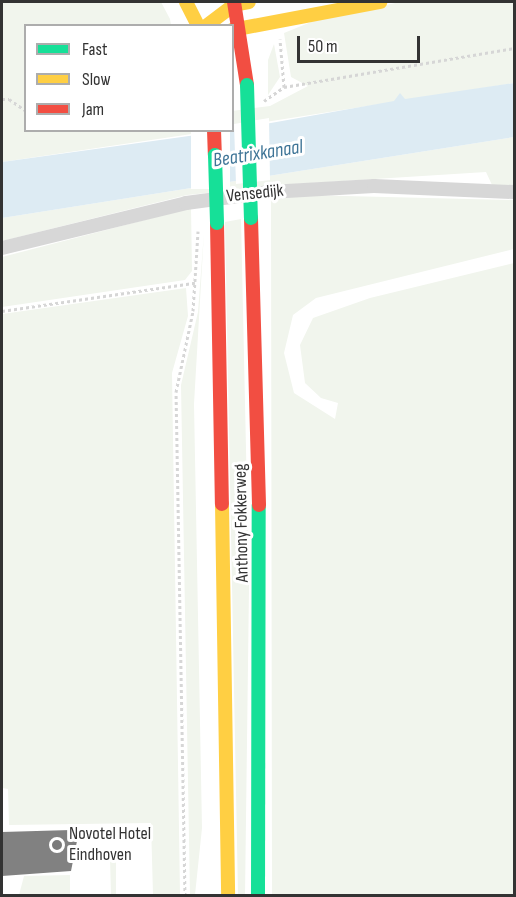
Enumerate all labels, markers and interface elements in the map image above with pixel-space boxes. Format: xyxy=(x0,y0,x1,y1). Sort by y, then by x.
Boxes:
legend xyxy=(24,24,234,132)
scale bar xyxy=(300,24,423,62)
text: 50 m xyxy=(308,36,338,57)
text: Fast xyxy=(82,39,107,60)
text: Slow xyxy=(82,69,111,90)
text: Jam xyxy=(82,99,104,120)
water label: Beatrixkanaal xyxy=(211,135,305,173)
street label: Vensedijk xyxy=(225,180,285,208)
street label: Anthony Fokkerweg xyxy=(230,464,254,582)
place label: Novotel Hotel Eindhoven xyxy=(69,824,151,866)
marker: Novotel Hotel Eindhoven xyxy=(50,838,64,852)

